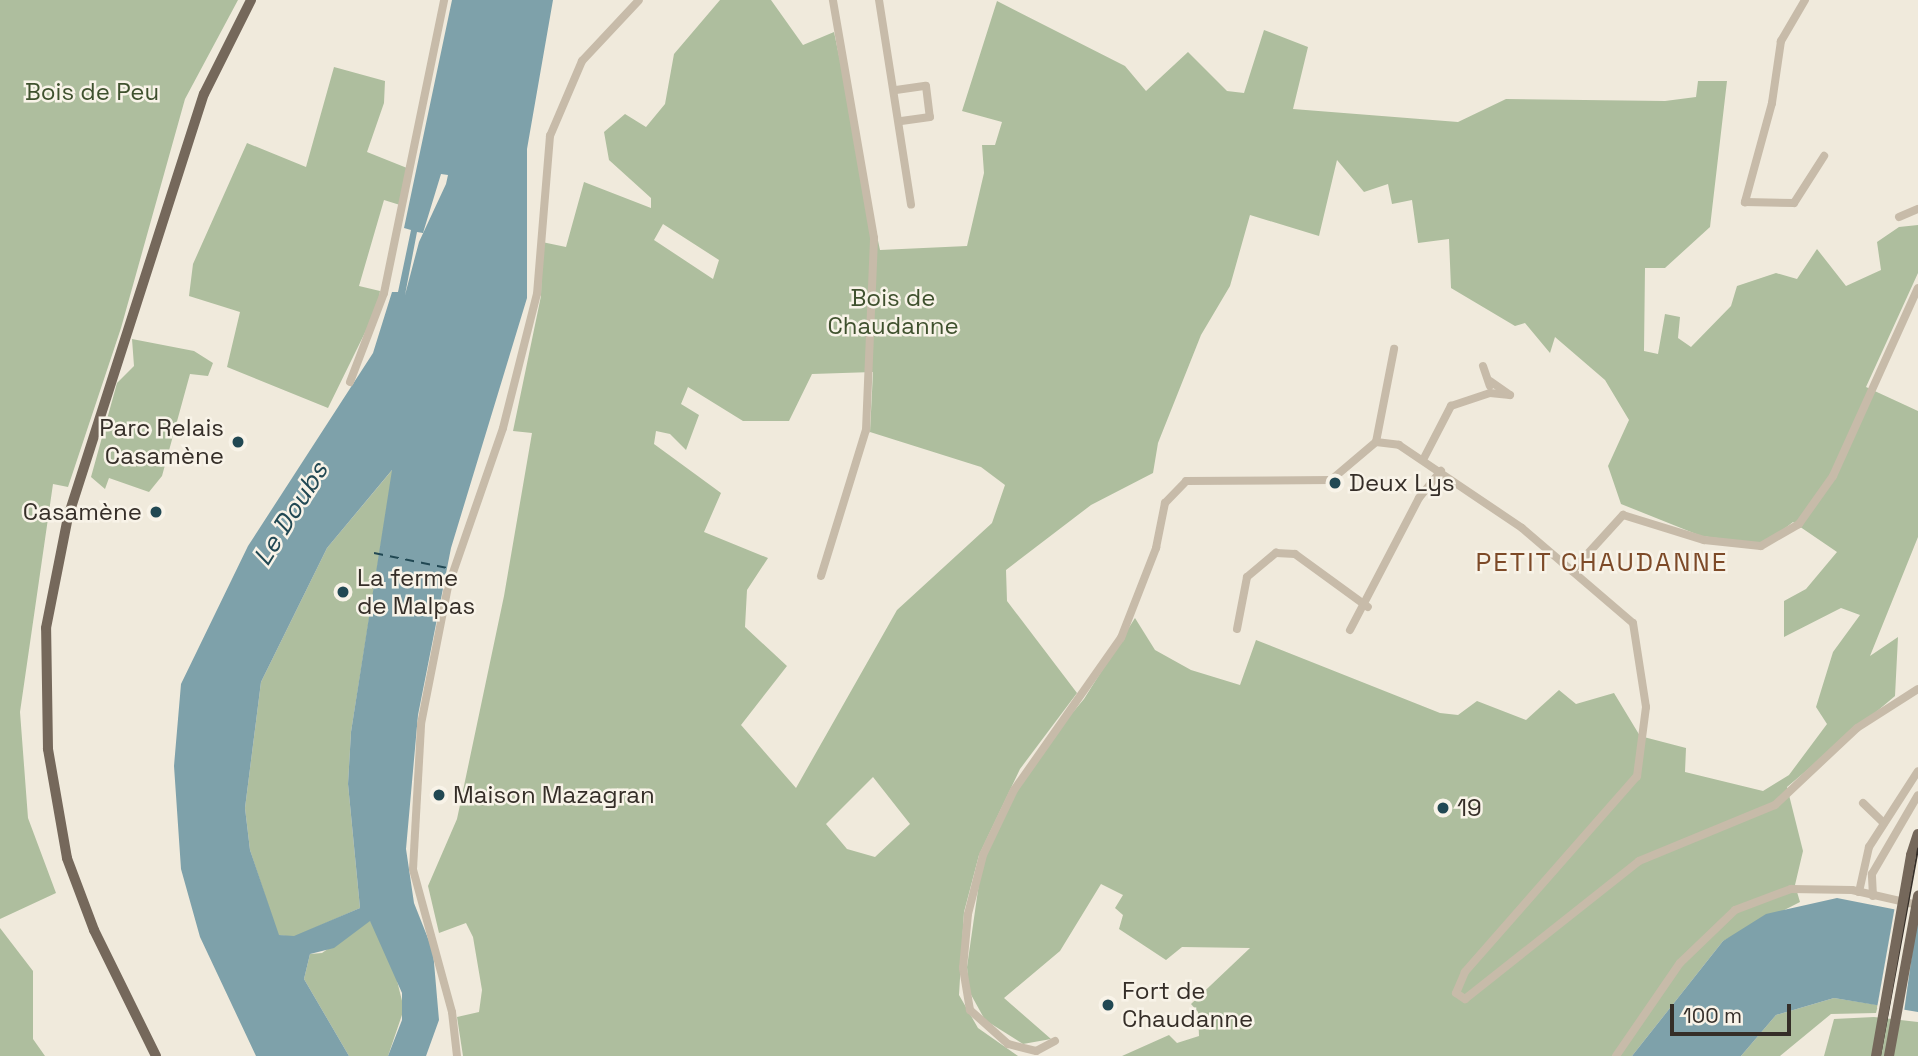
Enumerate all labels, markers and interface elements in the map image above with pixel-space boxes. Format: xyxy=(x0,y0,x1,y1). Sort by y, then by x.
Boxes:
park label: Bois de Peu xyxy=(25,78,159,106)
park label: Bois de Chaudanne xyxy=(827,284,959,340)
place label: Parc Relais Casamène xyxy=(99,414,224,470)
marker: Parc Relais Casamène xyxy=(230,434,246,450)
water label: Le Doubs xyxy=(247,457,335,571)
place label: Deux Lys xyxy=(1349,469,1455,497)
marker: Deux Lys xyxy=(1327,475,1343,491)
place label: Casamène xyxy=(23,498,142,526)
marker: Casamène xyxy=(148,504,164,520)
district label: PETIT CHAUDANNE xyxy=(1477,547,1727,579)
place label: La ferme de Malpas xyxy=(357,564,475,620)
marker: La ferme de Malpas xyxy=(335,584,351,600)
place label: Maison Mazagran xyxy=(453,781,655,809)
marker: Maison Mazagran xyxy=(431,787,447,803)
place label: 19 xyxy=(1457,794,1482,822)
marker: 19 xyxy=(1435,800,1451,816)
place label: Fort de Chaudanne xyxy=(1122,977,1253,1033)
scale bar xyxy=(1673,990,1794,1034)
marker: Fort de Chaudanne xyxy=(1100,997,1116,1013)
text: 100 m xyxy=(1683,1002,1742,1029)

